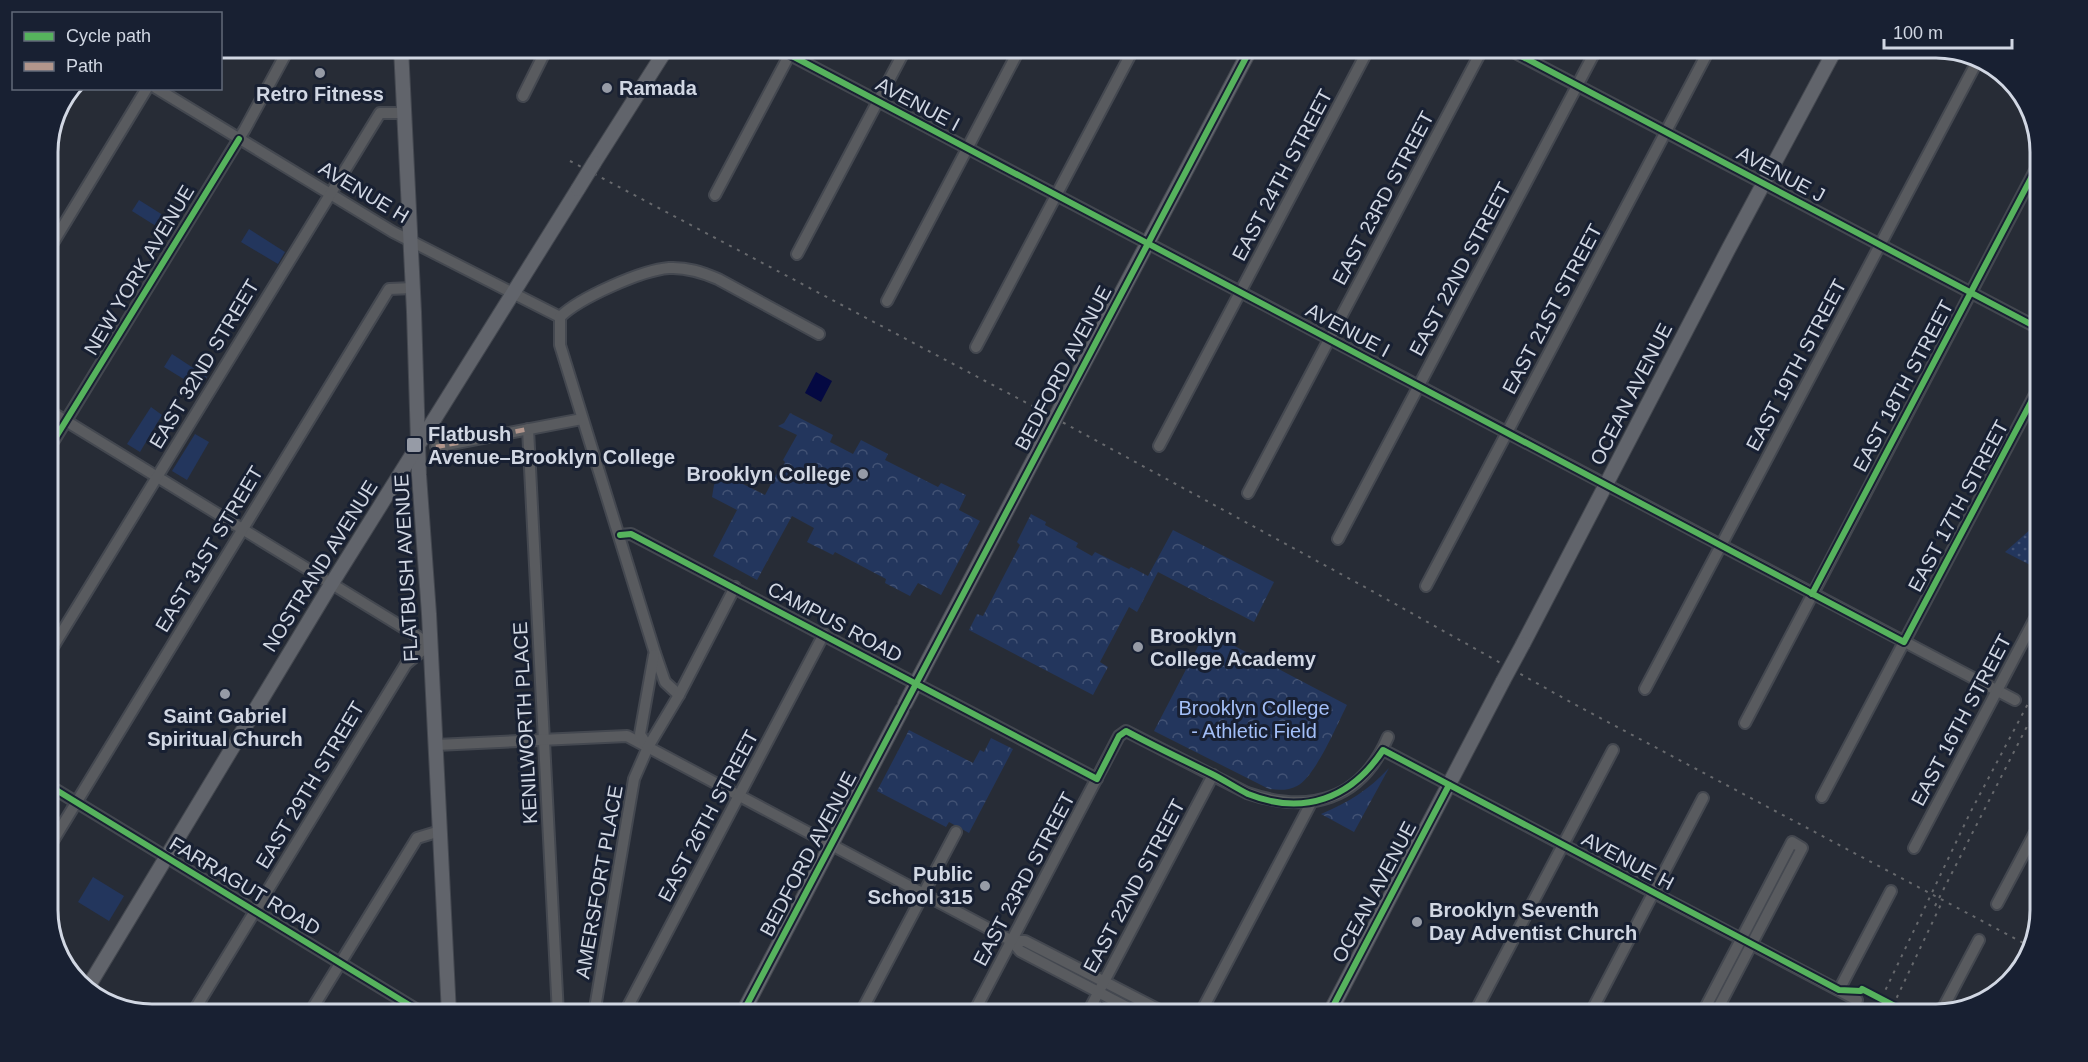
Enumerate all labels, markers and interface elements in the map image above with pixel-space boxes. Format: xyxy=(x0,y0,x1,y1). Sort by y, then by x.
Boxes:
legend xyxy=(12,12,222,90)
scale bar xyxy=(1884,12,2012,50)
text: 100 m xyxy=(1893,23,1943,43)
text: Cycle path xyxy=(66,26,151,46)
text: Path xyxy=(66,56,103,76)
marker: Retro Fitness xyxy=(313,66,327,80)
street label: AVENUE I xyxy=(872,73,964,135)
place label: Ramada xyxy=(619,77,698,99)
marker: Ramada xyxy=(600,81,614,95)
place label: Retro Fitness xyxy=(256,83,384,105)
street label: EAST 24TH STREET xyxy=(1228,86,1336,264)
street label: EAST 23RD STREET xyxy=(1328,108,1438,288)
street label: AVENUE J xyxy=(1733,142,1829,206)
street label: AVENUE H xyxy=(315,157,413,227)
street label: EAST 22ND STREET xyxy=(1405,179,1515,359)
street label: NEW YORK AVENUE xyxy=(80,181,198,359)
street label: EAST 21ST STREET xyxy=(1498,220,1606,398)
street label: EAST 32ND STREET xyxy=(145,276,263,452)
street label: EAST 19TH STREET xyxy=(1742,276,1850,454)
street label: BEDFORD AVENUE xyxy=(1010,282,1116,454)
street label: EAST 18TH STREET xyxy=(1849,297,1957,475)
street label: AVENUE I xyxy=(1302,299,1394,361)
street label: OCEAN AVENUE xyxy=(1586,319,1676,469)
street label: EAST 17TH STREET xyxy=(1904,417,2012,595)
place label: Flatbush Avenue–Brooklyn College xyxy=(428,423,675,468)
marker: Flatbush Avenue–Brooklyn College xyxy=(405,436,423,454)
street label: EAST 31ST STREET xyxy=(151,462,267,636)
place label: Brooklyn College xyxy=(687,463,851,485)
marker: Brooklyn College xyxy=(856,467,870,481)
street label: FLATBUSH AVENUE xyxy=(390,473,422,663)
street label: NOSTRAND AVENUE xyxy=(258,476,382,656)
street label: CAMPUS ROAD xyxy=(764,577,906,667)
street label: KENILWORTH PLACE xyxy=(509,621,541,825)
place label: Brooklyn College Academy xyxy=(1150,625,1317,670)
street label: EAST 16TH STREET xyxy=(1907,631,2015,809)
marker: Brooklyn College Academy xyxy=(1131,640,1145,654)
marker: Saint Gabriel Spiritual Church xyxy=(218,687,232,701)
park label: Brooklyn College - Athletic Field xyxy=(1178,697,1330,742)
street label: EAST 29TH STREET xyxy=(251,698,369,872)
place label: Saint Gabriel Spiritual Church xyxy=(147,705,303,750)
street label: EAST 26TH STREET xyxy=(654,727,762,905)
street label: BEDFORD AVENUE xyxy=(755,768,861,940)
street label: AMERSFORT PLACE xyxy=(571,784,627,980)
street label: EAST 23RD STREET xyxy=(969,789,1079,969)
street label: EAST 22ND STREET xyxy=(1079,796,1189,976)
street label: OCEAN AVENUE xyxy=(1328,818,1420,966)
street label: AVENUE H xyxy=(1578,828,1678,894)
street label: FARRAGUT ROAD xyxy=(166,832,324,940)
place label: Public School 315 xyxy=(867,863,973,908)
marker: Public School 315 xyxy=(978,879,992,893)
place label: Brooklyn Seventh Day Adventist Church xyxy=(1429,899,1637,944)
marker: Brooklyn Seventh Day Adventist Church xyxy=(1410,915,1424,929)

